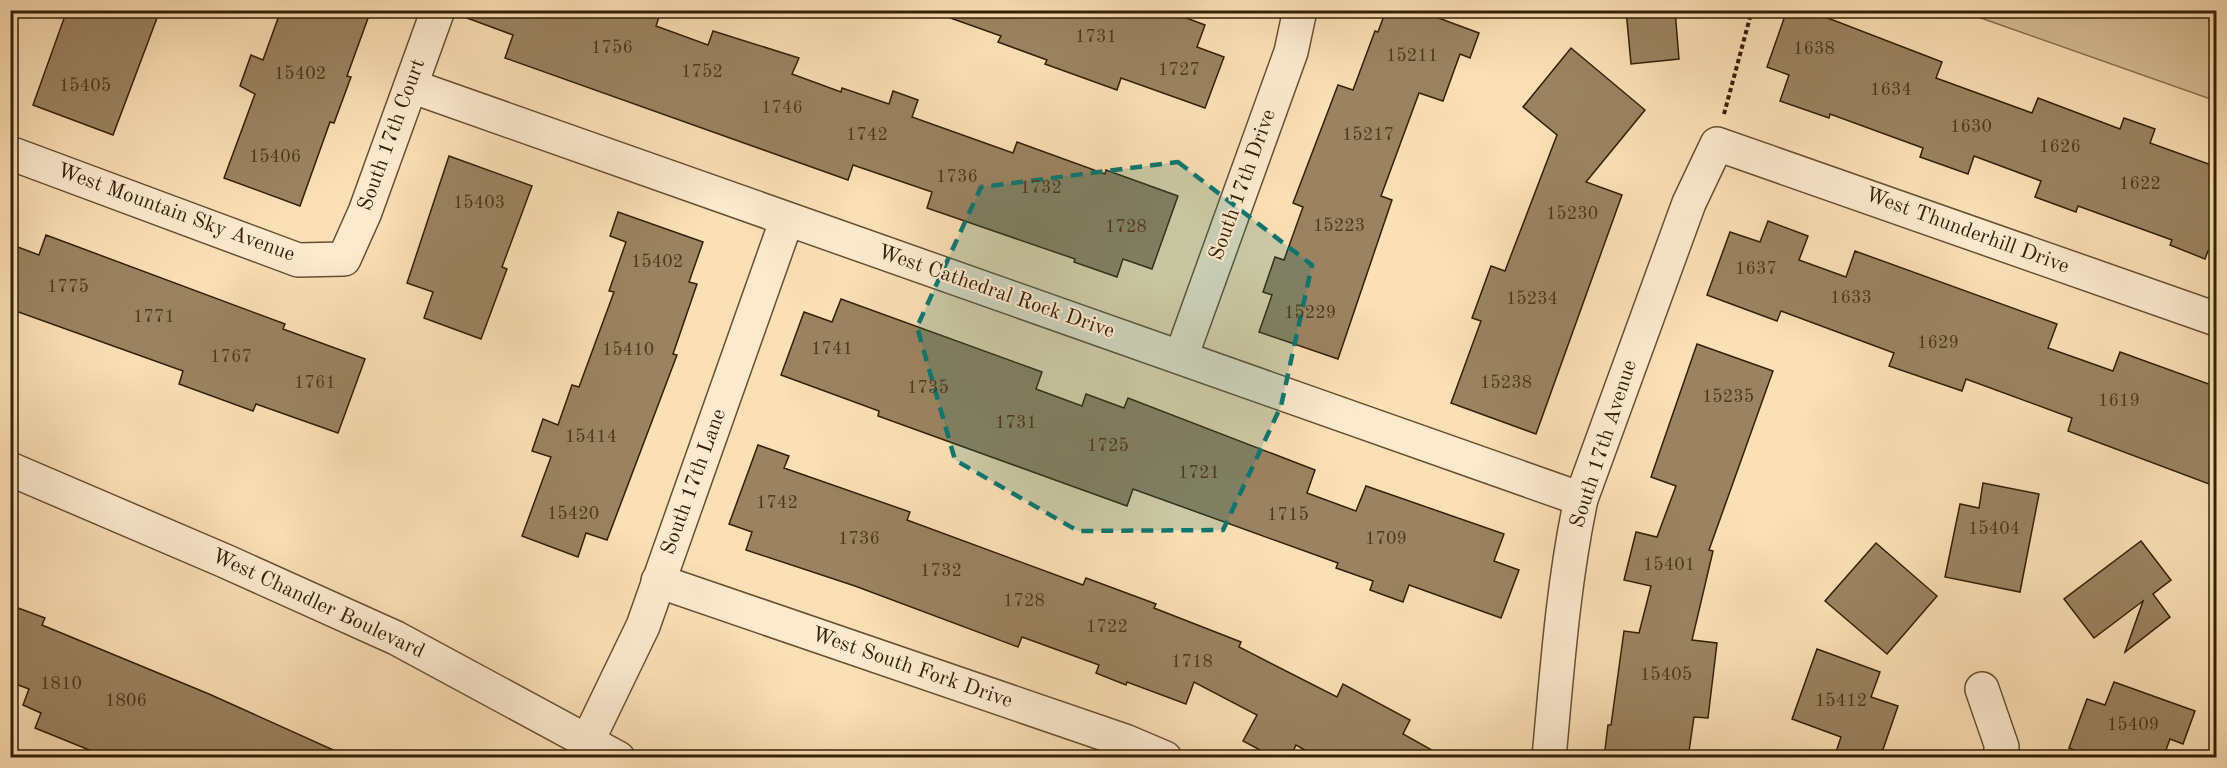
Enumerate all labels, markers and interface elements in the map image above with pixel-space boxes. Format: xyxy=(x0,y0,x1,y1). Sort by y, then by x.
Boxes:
house number: 1731 xyxy=(1075,28,1117,46)
house number: 1756 xyxy=(591,39,633,57)
house number: 1638 xyxy=(1793,40,1835,58)
house number: 15211 xyxy=(1386,47,1438,65)
street label: South 17th Court xyxy=(355,56,429,214)
house number: 1727 xyxy=(1158,61,1200,79)
house number: 1752 xyxy=(681,63,723,81)
house number: 15402 xyxy=(274,65,326,83)
house number: 15405 xyxy=(59,77,111,95)
house number: 1634 xyxy=(1870,81,1912,99)
house number: 1746 xyxy=(761,99,803,117)
street label: South 17th Drive xyxy=(1206,107,1280,263)
house number: 1630 xyxy=(1950,118,1992,136)
house number: 1742 xyxy=(846,126,888,144)
house number: 15217 xyxy=(1342,126,1394,144)
house number: 1626 xyxy=(2039,138,2081,156)
house number: 15406 xyxy=(249,148,301,166)
street label: West Mountain Sky Avenue xyxy=(54,160,298,266)
house number: 1736 xyxy=(936,168,978,186)
house number: 1622 xyxy=(2119,175,2161,193)
house number: 1732 xyxy=(1020,179,1062,197)
street label: West Thunderhill Drive xyxy=(1862,184,2072,278)
house number: 15403 xyxy=(453,194,505,212)
house number: 15230 xyxy=(1546,205,1598,223)
house number: 15223 xyxy=(1313,217,1365,235)
house number: 1728 xyxy=(1105,218,1147,236)
street label: West Cathedral Rock Drive xyxy=(875,242,1117,342)
house number: 15402 xyxy=(631,253,683,271)
house number: 1637 xyxy=(1735,260,1777,278)
house number: 1775 xyxy=(47,278,89,296)
house number: 1633 xyxy=(1830,289,1872,307)
house number: 15234 xyxy=(1506,290,1558,308)
house number: 15229 xyxy=(1284,304,1336,322)
house number: 1771 xyxy=(133,308,175,326)
house number: 1629 xyxy=(1917,334,1959,352)
house number: 1741 xyxy=(811,340,853,358)
house number: 15410 xyxy=(602,341,654,359)
house number: 1767 xyxy=(210,348,252,366)
street label: South 17th Avenue xyxy=(1567,358,1641,530)
house number: 1761 xyxy=(294,374,336,392)
house number: 15238 xyxy=(1480,374,1532,392)
house number: 1735 xyxy=(907,379,949,397)
house number: 15235 xyxy=(1702,388,1754,406)
house number: 1619 xyxy=(2098,392,2140,410)
street label: South 17th Lane xyxy=(658,406,730,558)
house number: 1731 xyxy=(995,414,1037,432)
house number: 15414 xyxy=(565,428,617,446)
house number: 1725 xyxy=(1087,437,1129,455)
house number: 1721 xyxy=(1178,464,1220,482)
house number: 1742 xyxy=(756,494,798,512)
house number: 15420 xyxy=(547,505,599,523)
house number: 1715 xyxy=(1267,506,1309,524)
house number: 15404 xyxy=(1968,520,2020,538)
house number: 1736 xyxy=(838,530,880,548)
house number: 1709 xyxy=(1365,530,1407,548)
street label: West Chandler Boulevard xyxy=(208,545,428,663)
house number: 15401 xyxy=(1643,556,1695,574)
house number: 1732 xyxy=(920,562,962,580)
house number: 1728 xyxy=(1003,592,1045,610)
house number: 1722 xyxy=(1086,618,1128,636)
street label: West South Fork Drive xyxy=(809,624,1015,712)
house number: 1718 xyxy=(1171,653,1213,671)
house number: 15405 xyxy=(1640,666,1692,684)
house number: 1810 xyxy=(40,675,82,693)
house number: 1806 xyxy=(105,692,147,710)
house number: 15412 xyxy=(1815,692,1867,710)
house number: 15409 xyxy=(2107,716,2159,734)

